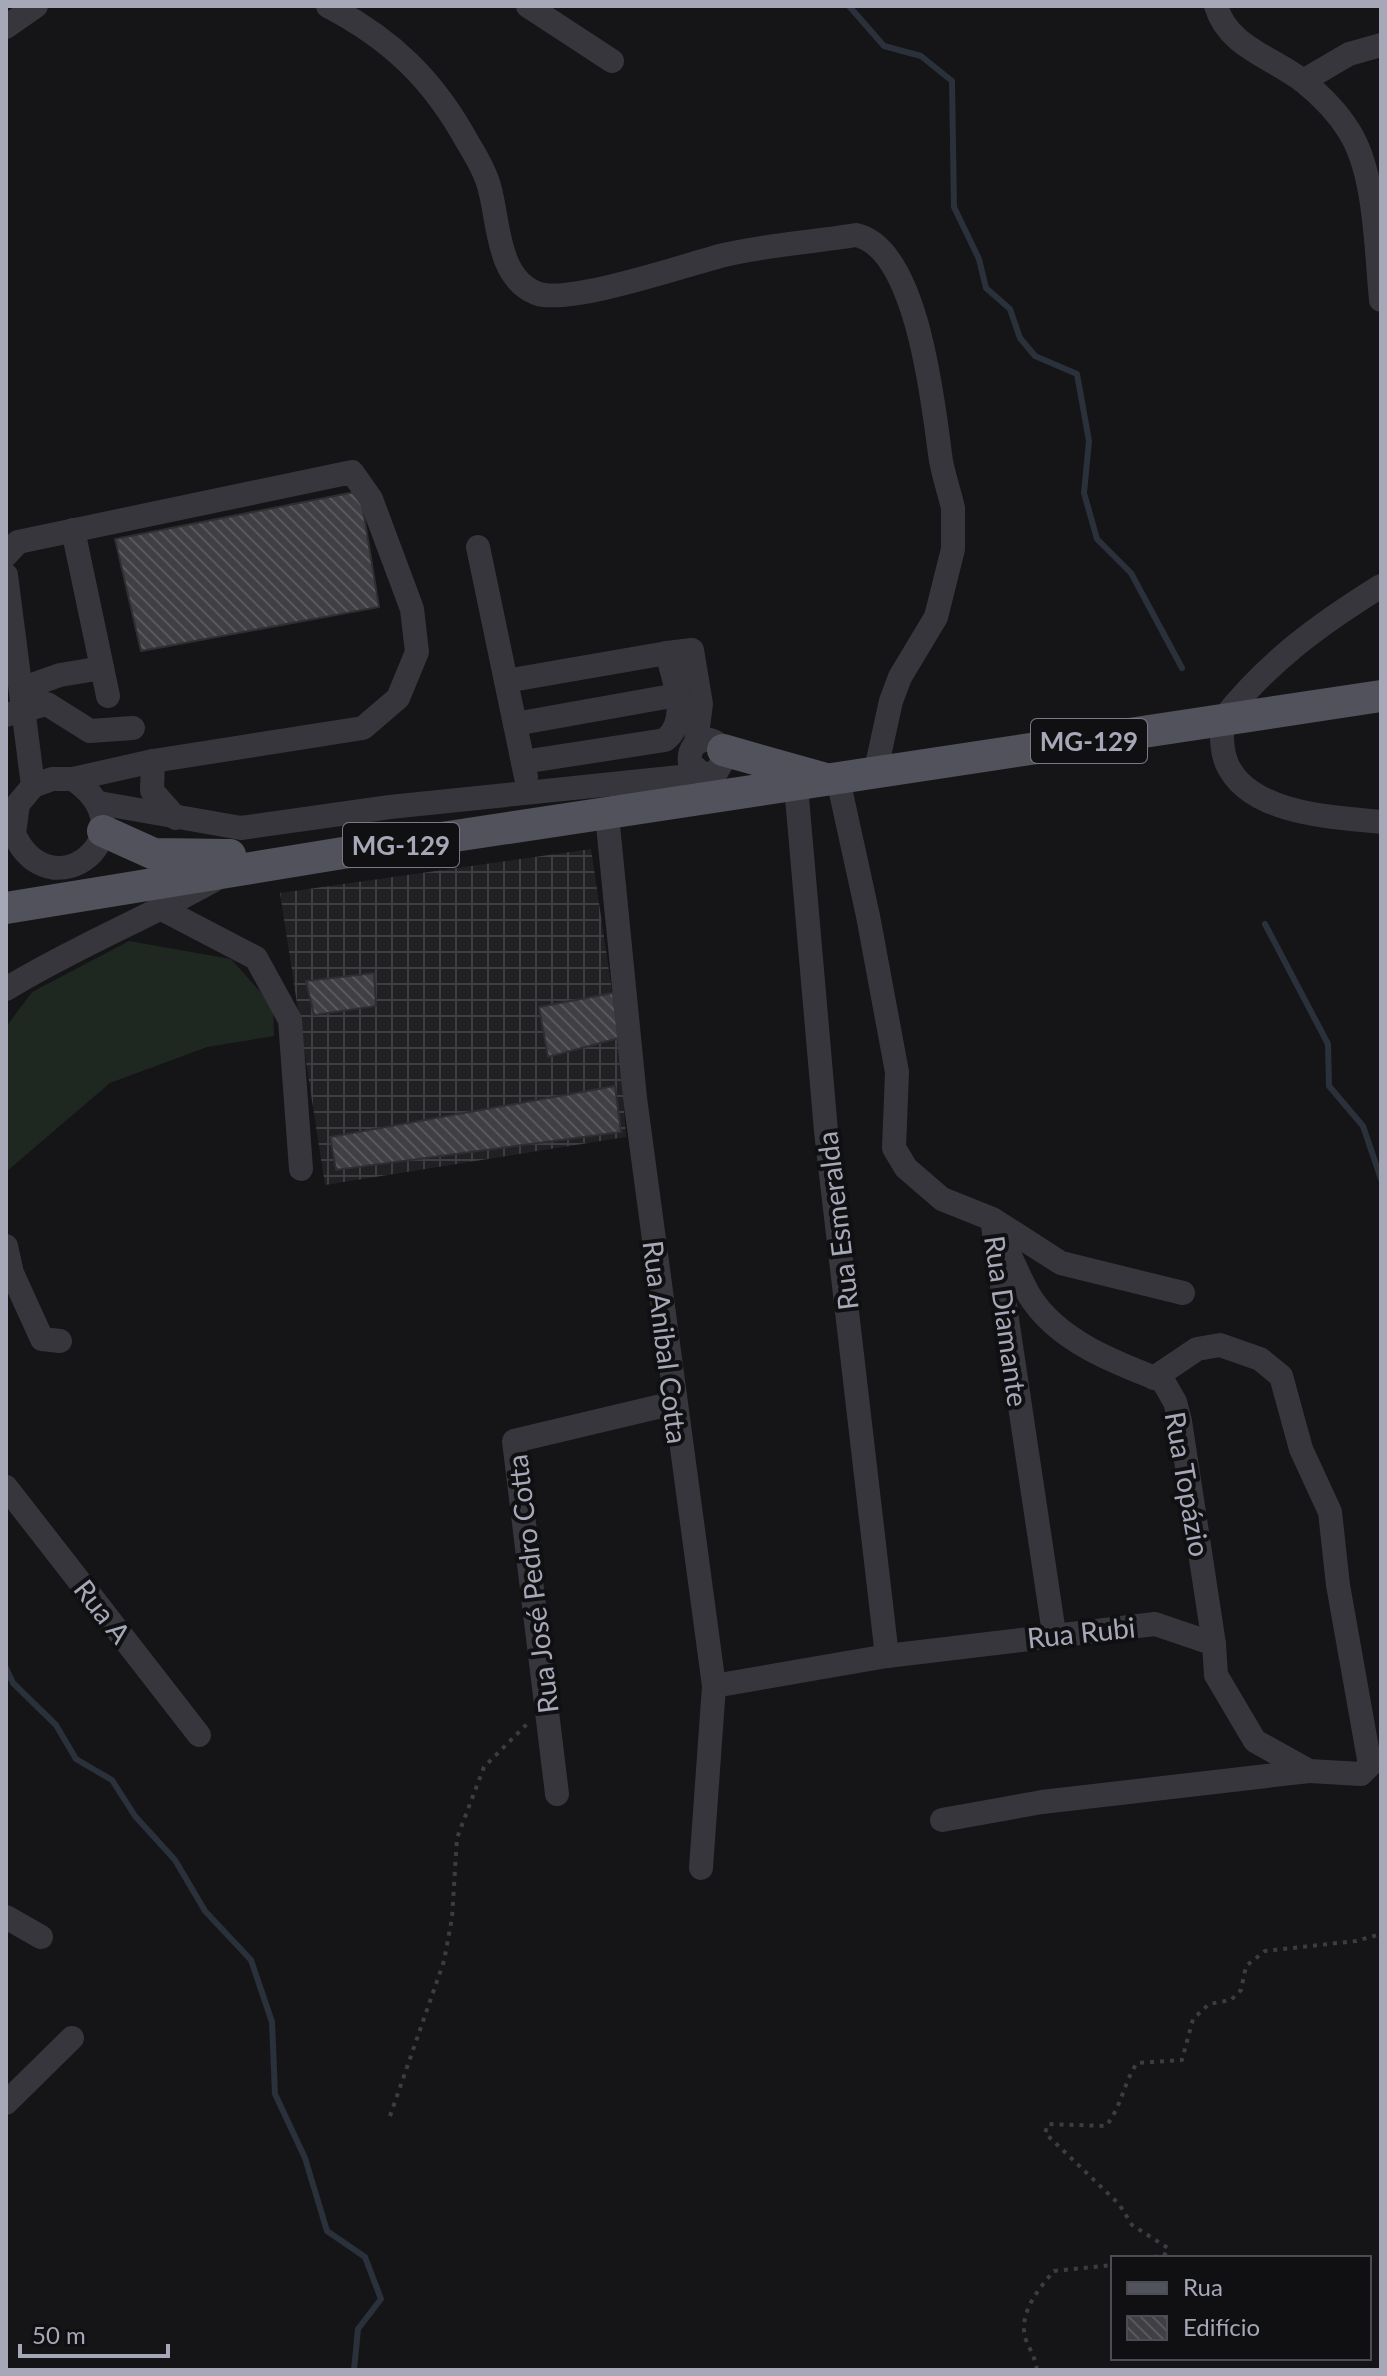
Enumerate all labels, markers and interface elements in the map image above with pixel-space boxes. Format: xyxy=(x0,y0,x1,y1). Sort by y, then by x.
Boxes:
road number: MG-129 xyxy=(1031,719,1147,763)
road number: MG-129 xyxy=(343,823,459,867)
street label: Rua Esmeralda xyxy=(809,1130,865,1312)
street label: Rua Diamante xyxy=(978,1233,1036,1409)
street label: Rua Anibal Cotta xyxy=(637,1238,695,1446)
street label: Rua Topázio xyxy=(1159,1409,1217,1559)
street label: Rua José Pedro Cotta xyxy=(499,1453,565,1715)
street label: Rua A xyxy=(68,1572,138,1650)
street label: Rua Rubi xyxy=(1025,1609,1137,1655)
legend xyxy=(1111,2256,1371,2360)
text: Rua xyxy=(1183,2272,1223,2301)
scale bar xyxy=(20,2308,168,2358)
text: Edifício xyxy=(1183,2312,1260,2341)
text: 50 m xyxy=(32,2320,86,2349)

